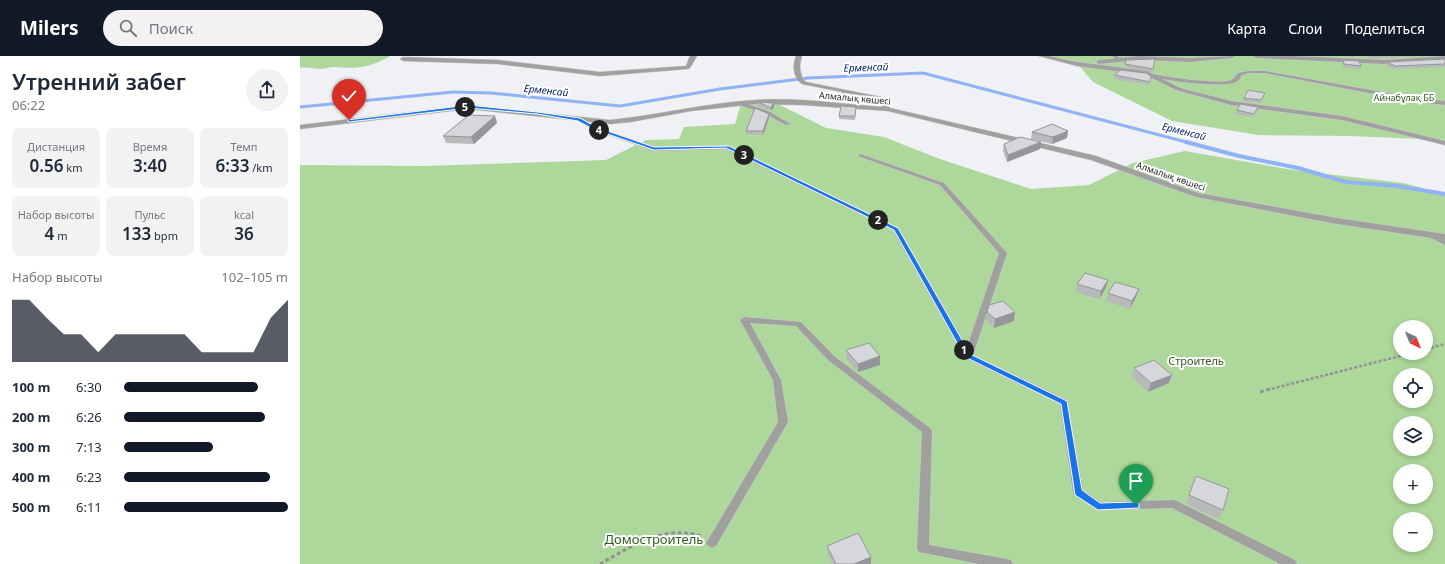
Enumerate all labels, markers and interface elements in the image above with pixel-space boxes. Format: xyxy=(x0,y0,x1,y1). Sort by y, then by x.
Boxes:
search box xyxy=(103,10,383,46)
text: Milers xyxy=(20,15,79,41)
icon: search xyxy=(117,17,139,39)
text: Поиск xyxy=(149,18,193,38)
text: Карта xyxy=(1227,19,1266,38)
text: Слои xyxy=(1288,19,1322,38)
text: Поделиться xyxy=(1344,19,1425,38)
water label: Ерменсай xyxy=(843,59,889,75)
text: Утренний забег xyxy=(12,66,186,96)
button: share xyxy=(246,69,288,111)
pin xyxy=(332,79,366,120)
water label: Ерменсай xyxy=(523,81,569,99)
icon: check xyxy=(338,85,360,107)
street label: Алмалық көшесі xyxy=(818,88,892,108)
park label: Айнабұлақ ББ xyxy=(1374,91,1435,104)
text: 06:22 xyxy=(12,96,45,114)
pin: 5 xyxy=(455,97,475,117)
text: 5 xyxy=(462,99,468,114)
water label: Ерменсай xyxy=(1161,119,1208,143)
pin: 4 xyxy=(589,120,609,140)
text: 4 xyxy=(596,122,602,137)
text: Дистанция xyxy=(27,139,85,154)
text: Время xyxy=(133,139,167,154)
text: Темп xyxy=(231,139,257,154)
pin: 3 xyxy=(734,145,754,165)
text: 3 xyxy=(741,147,747,162)
text: 0.56 xyxy=(30,154,63,177)
text: 3:40 xyxy=(133,154,167,177)
text: 6:33 xyxy=(216,154,249,177)
street label: Алмалық көшесі xyxy=(1135,158,1207,194)
text: km xyxy=(63,160,82,175)
text: /km xyxy=(249,160,273,175)
text: Набор высоты xyxy=(18,207,94,222)
text: Пульс xyxy=(135,207,166,222)
text: kcal xyxy=(234,207,254,222)
pin: 2 xyxy=(868,210,888,230)
text: 2 xyxy=(875,212,881,227)
text: 4 xyxy=(45,222,54,245)
text: 133 xyxy=(122,222,151,245)
text: 36 xyxy=(234,222,254,245)
text: m xyxy=(54,228,67,243)
text: bpm xyxy=(151,228,178,243)
text: Набор высоты xyxy=(12,268,103,286)
text: 102–105 m xyxy=(221,268,288,286)
north arrow xyxy=(1393,320,1433,360)
map controls xyxy=(1393,320,1433,552)
pin: 1 xyxy=(954,340,974,360)
text: 1 xyxy=(961,342,967,357)
park label: Строитель xyxy=(1168,353,1224,368)
button: locate xyxy=(1393,368,1433,408)
text: 100 m xyxy=(12,378,50,396)
text: 6:30 xyxy=(76,378,102,396)
text: 200 m xyxy=(12,408,50,426)
text: 6:26 xyxy=(76,408,102,426)
button: layers xyxy=(1393,416,1433,456)
text: 300 m xyxy=(12,438,50,456)
text: 7:13 xyxy=(76,438,102,456)
pin xyxy=(1119,464,1153,505)
button: + xyxy=(1393,464,1433,504)
text: 400 m xyxy=(12,468,50,486)
text: 6:23 xyxy=(76,468,102,486)
icon: arrive xyxy=(1125,470,1147,492)
text: 500 m xyxy=(12,498,50,516)
text: 6:11 xyxy=(76,498,102,516)
button: − xyxy=(1393,512,1433,552)
park label: Домостроитель xyxy=(605,530,703,548)

